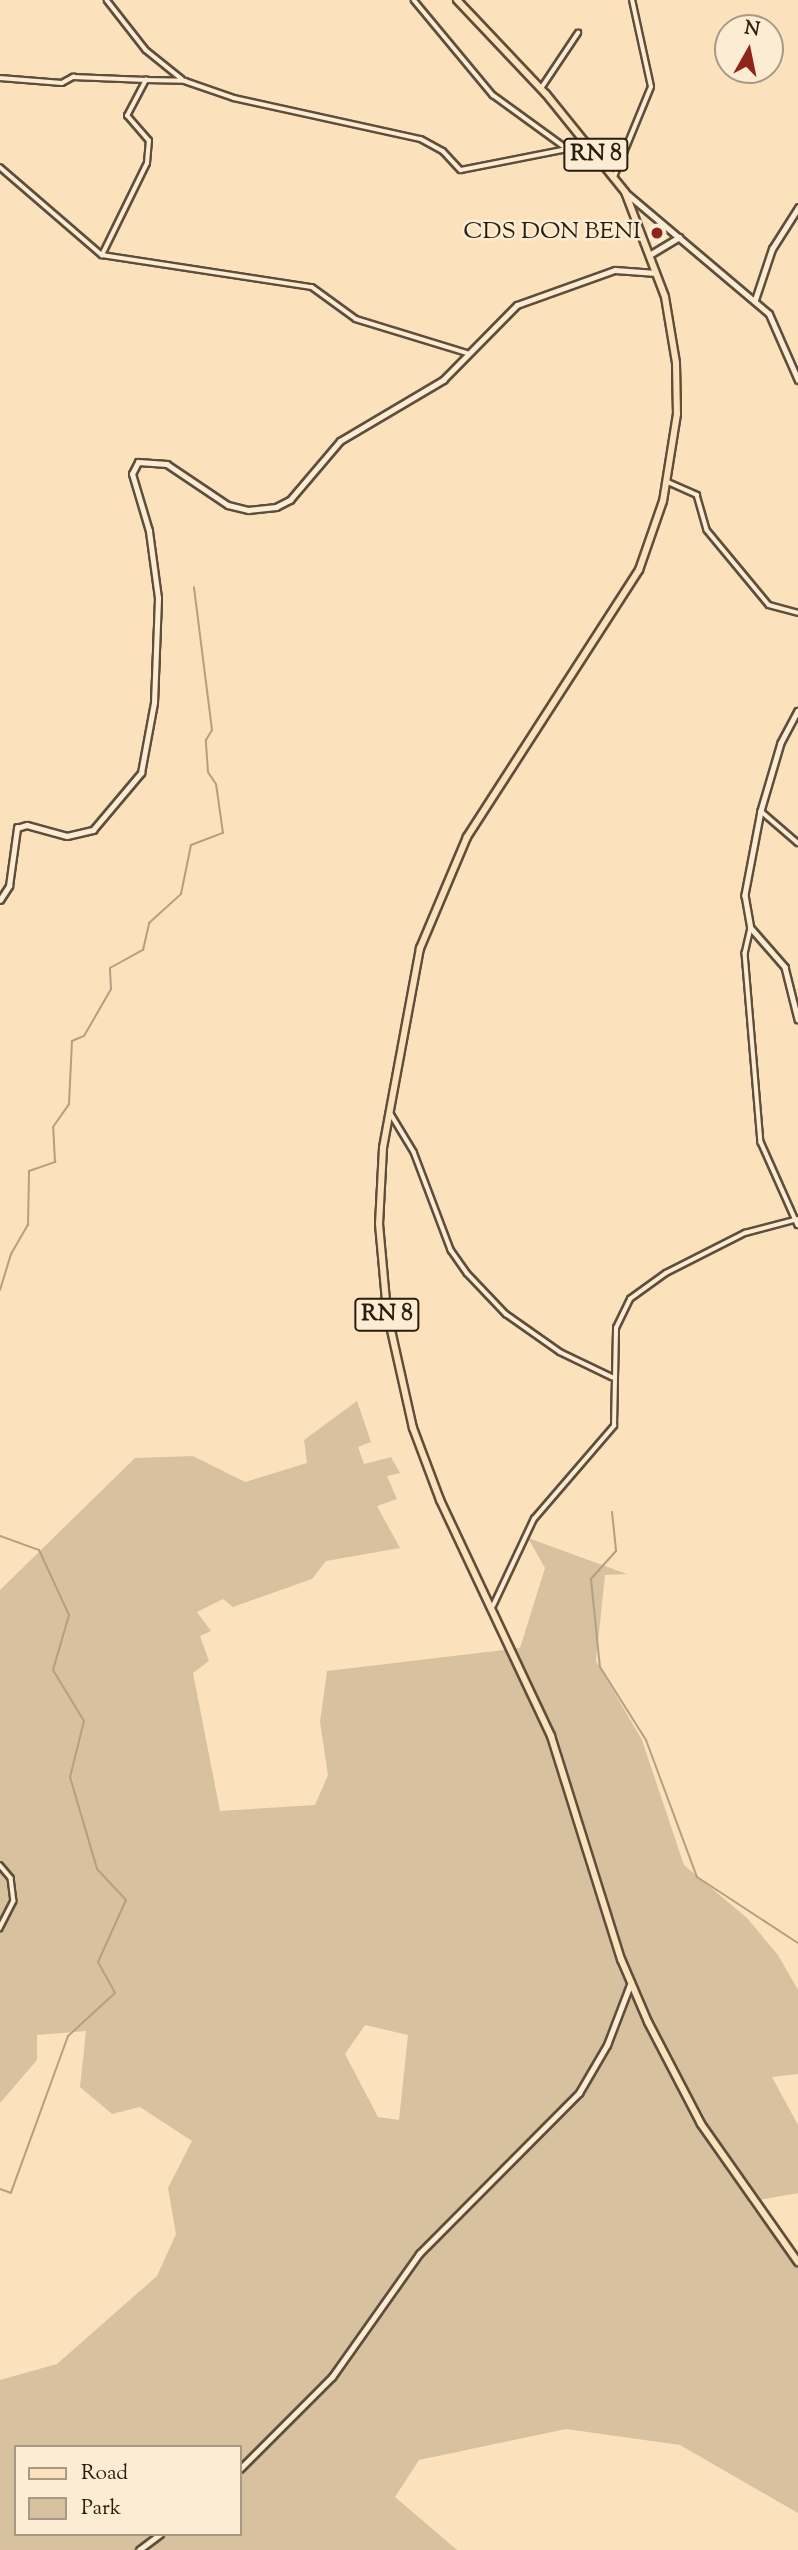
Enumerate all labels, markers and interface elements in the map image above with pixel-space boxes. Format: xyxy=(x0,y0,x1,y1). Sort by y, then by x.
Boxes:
north arrow xyxy=(714,14,784,84)
text: N xyxy=(742,15,762,44)
road number: RN 8 xyxy=(563,136,629,174)
place label: CDS DON BENI xyxy=(463,219,641,247)
marker: CDS DON BENI xyxy=(647,223,667,243)
road number: RN 8 xyxy=(354,1296,420,1334)
legend xyxy=(14,2445,242,2536)
text: Road xyxy=(81,2459,128,2489)
text: Park xyxy=(81,2494,121,2524)

